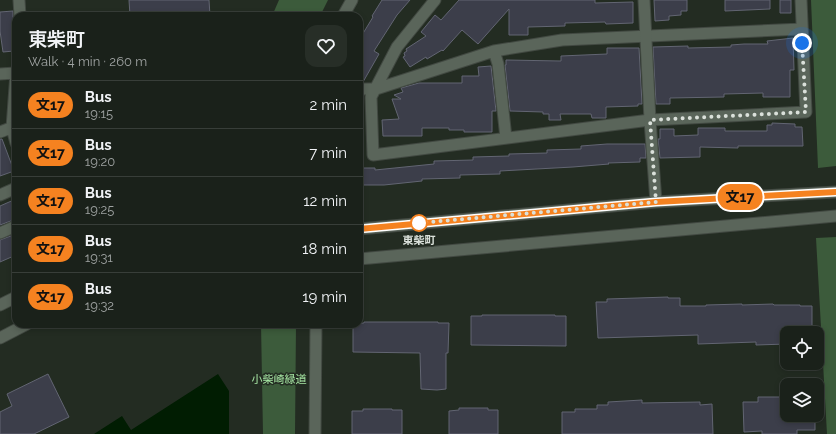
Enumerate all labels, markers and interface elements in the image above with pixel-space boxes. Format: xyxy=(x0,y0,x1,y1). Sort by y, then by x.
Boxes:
button: heart xyxy=(305,25,347,67)
text: 東柴町 xyxy=(28,28,85,50)
your location xyxy=(792,33,812,53)
text: Walk · 4 min · 260 m xyxy=(28,54,147,69)
text: Bus xyxy=(85,88,112,106)
text: 2 min xyxy=(310,96,347,114)
text: 文17 xyxy=(36,97,65,113)
text: 19:15 xyxy=(85,106,113,121)
text: Bus xyxy=(85,136,112,154)
text: 7 min xyxy=(309,144,347,162)
text: 文17 xyxy=(36,145,65,161)
text: 19:20 xyxy=(85,154,115,169)
text: Bus xyxy=(85,184,112,202)
line badge: 文17 xyxy=(717,184,763,210)
text: 文17 xyxy=(726,189,754,205)
text: 12 min xyxy=(303,192,347,210)
text: 文17 xyxy=(36,193,65,209)
text: 19:25 xyxy=(85,202,114,217)
marker: 東柴町 xyxy=(410,214,428,232)
text: Bus xyxy=(85,232,112,250)
place label: 東柴町 xyxy=(403,234,436,247)
text: 18 min xyxy=(302,240,347,258)
text: 文17 xyxy=(36,241,65,257)
text: 19:31 xyxy=(85,250,113,265)
text: Bus xyxy=(85,280,112,298)
text: 19 min xyxy=(302,288,347,306)
text: 文17 xyxy=(36,289,65,305)
text: 19:32 xyxy=(85,298,114,313)
map controls xyxy=(780,326,824,422)
button: locate xyxy=(780,326,824,370)
park label: 小柴崎緑道 xyxy=(252,373,307,386)
button: layers xyxy=(780,378,824,422)

